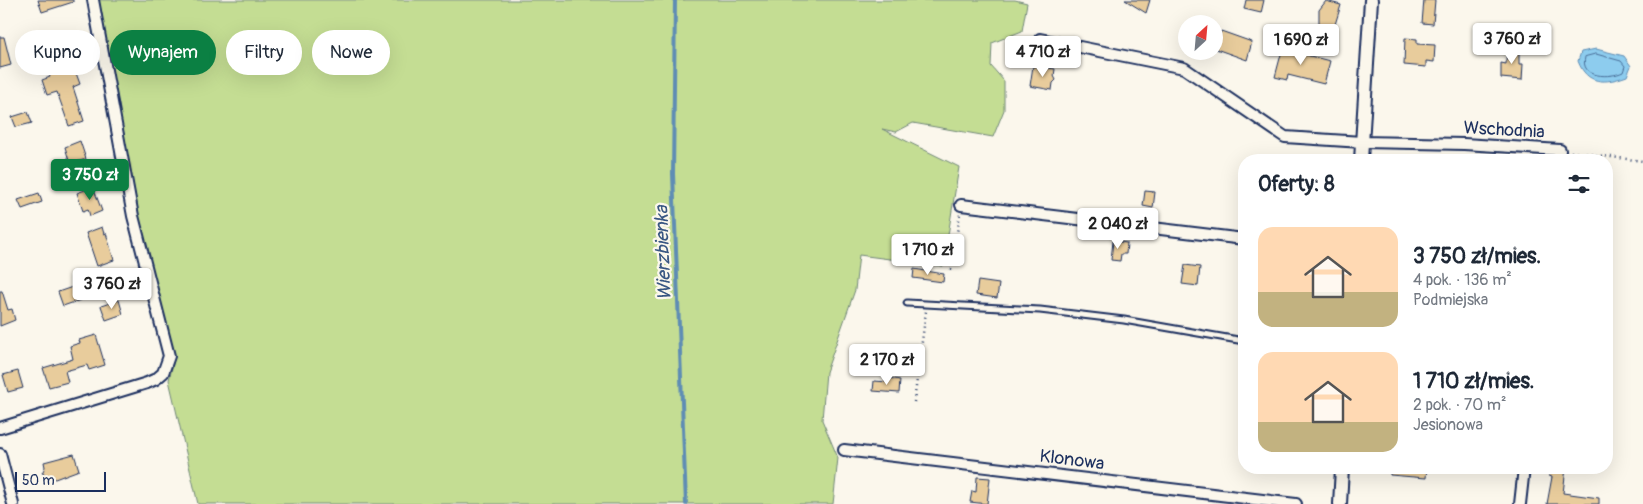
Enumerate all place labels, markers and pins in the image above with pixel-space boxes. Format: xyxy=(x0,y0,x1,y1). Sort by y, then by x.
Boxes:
pin: 3 760 zł xyxy=(1460,22,1564,65)
pin: 1 690 zł xyxy=(1249,23,1353,66)
pin: 4 710 zł xyxy=(991,36,1095,78)
pin: 3 750 zł xyxy=(38,158,142,201)
pin: 2 040 zł xyxy=(1066,208,1170,250)
pin: 1 710 zł xyxy=(876,234,980,276)
pin: 3 760 zł xyxy=(60,268,164,310)
pin: 2 170 zł xyxy=(835,344,939,386)

